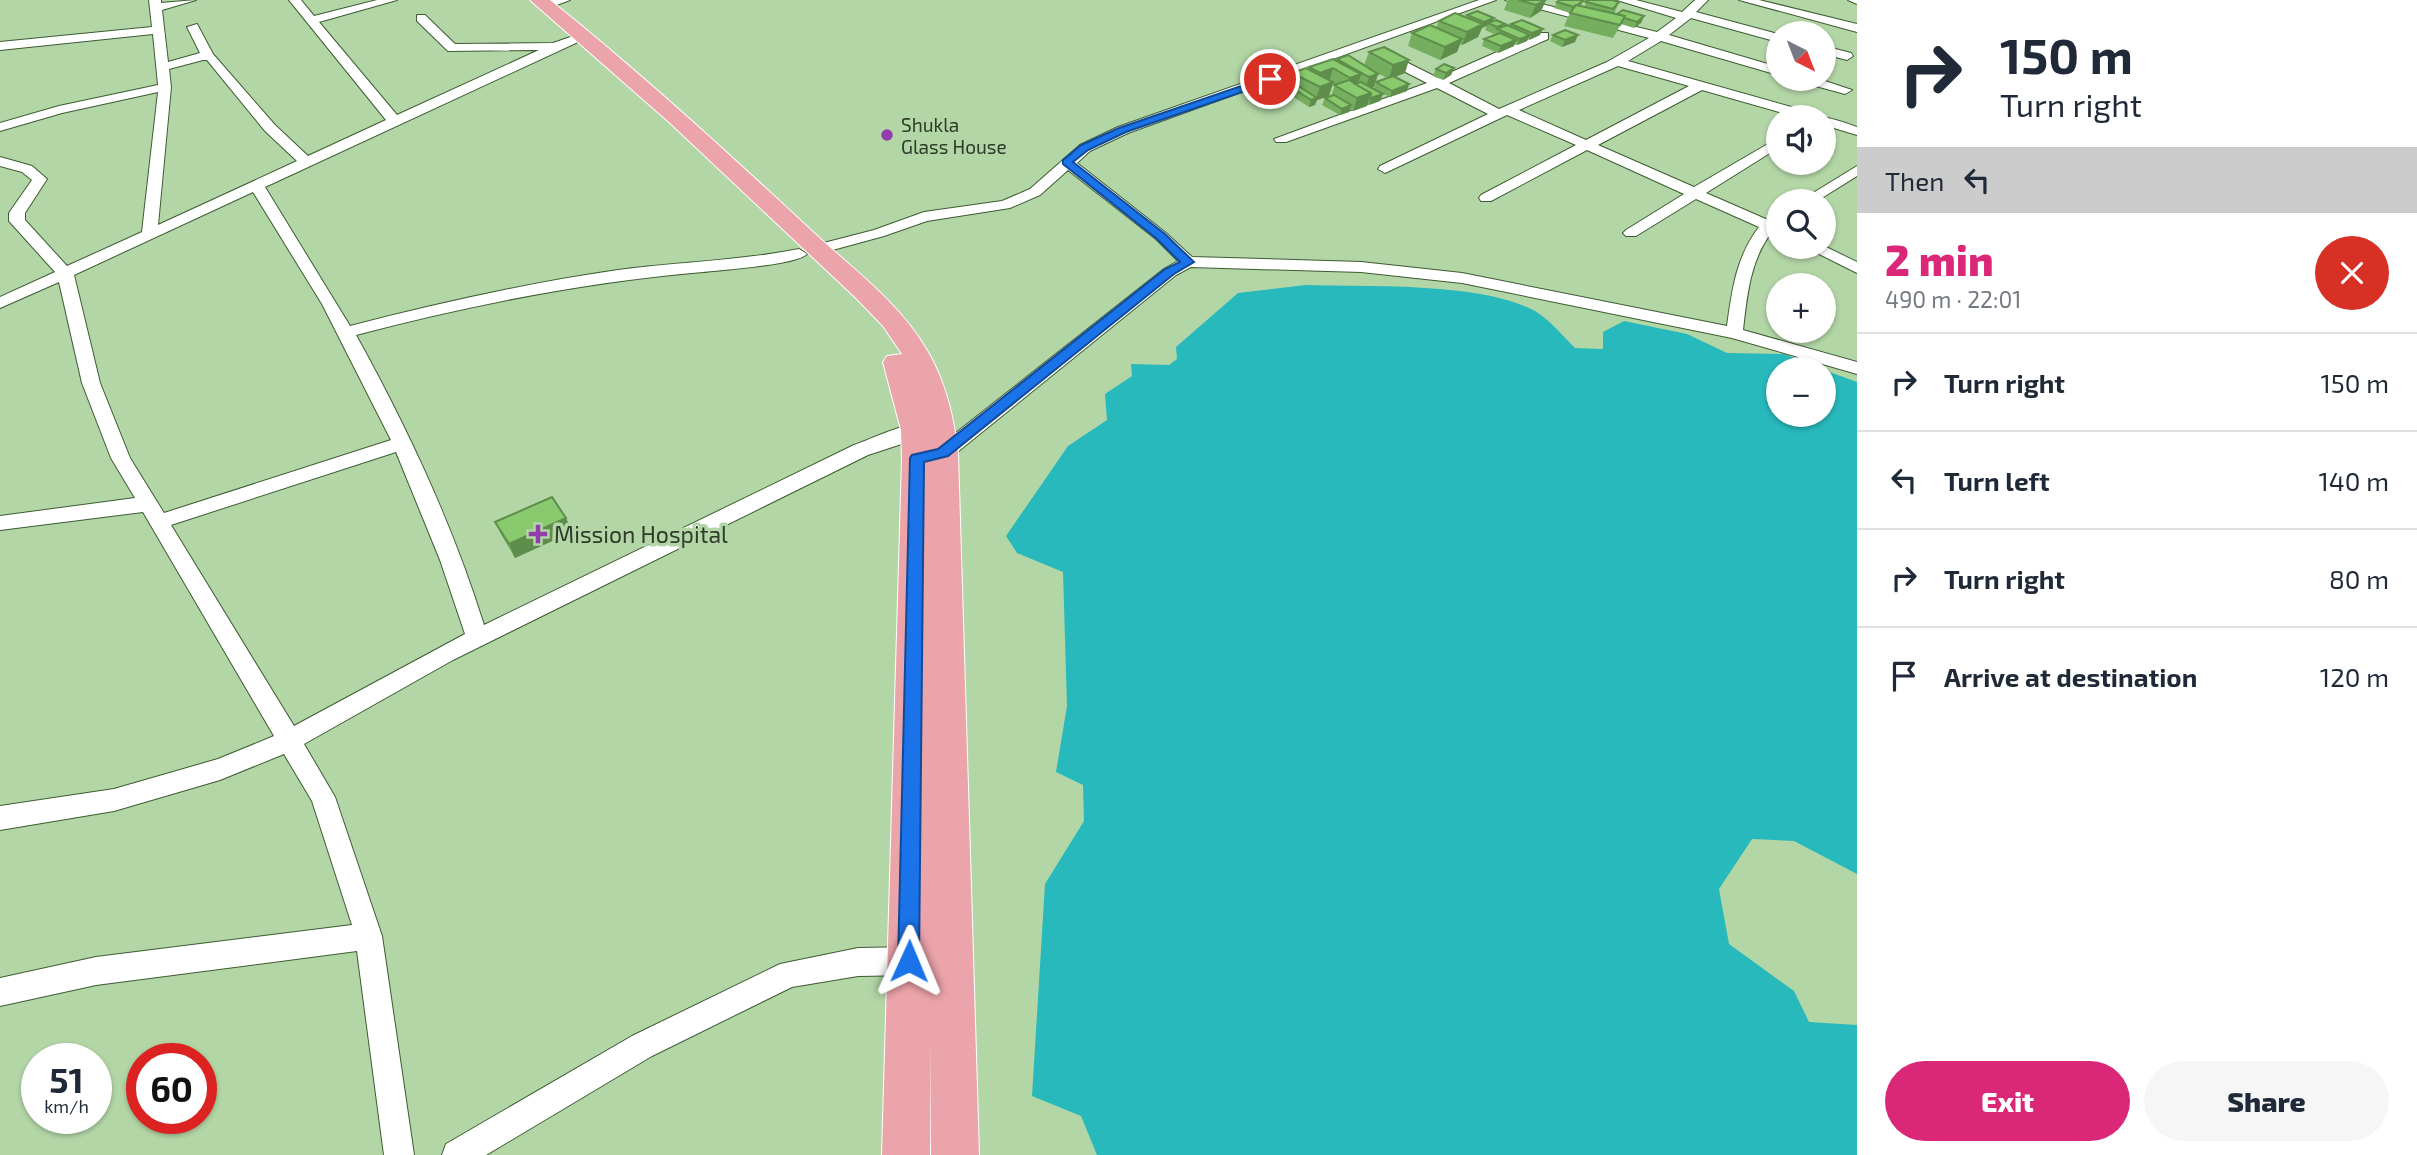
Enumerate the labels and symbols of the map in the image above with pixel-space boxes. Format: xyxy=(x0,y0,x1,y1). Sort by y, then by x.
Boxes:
north arrow xyxy=(1766,21,1836,91)
pin xyxy=(1240,49,1300,109)
place label: Shukla Glass House xyxy=(901,113,1007,158)
marker: Shukla Glass House xyxy=(879,127,895,143)
place label: Mission Hospital xyxy=(554,520,728,548)
marker: Mission Hospital xyxy=(528,524,548,544)
position arrow xyxy=(872,924,946,998)
speed limit sign: 60 xyxy=(126,1043,217,1134)

